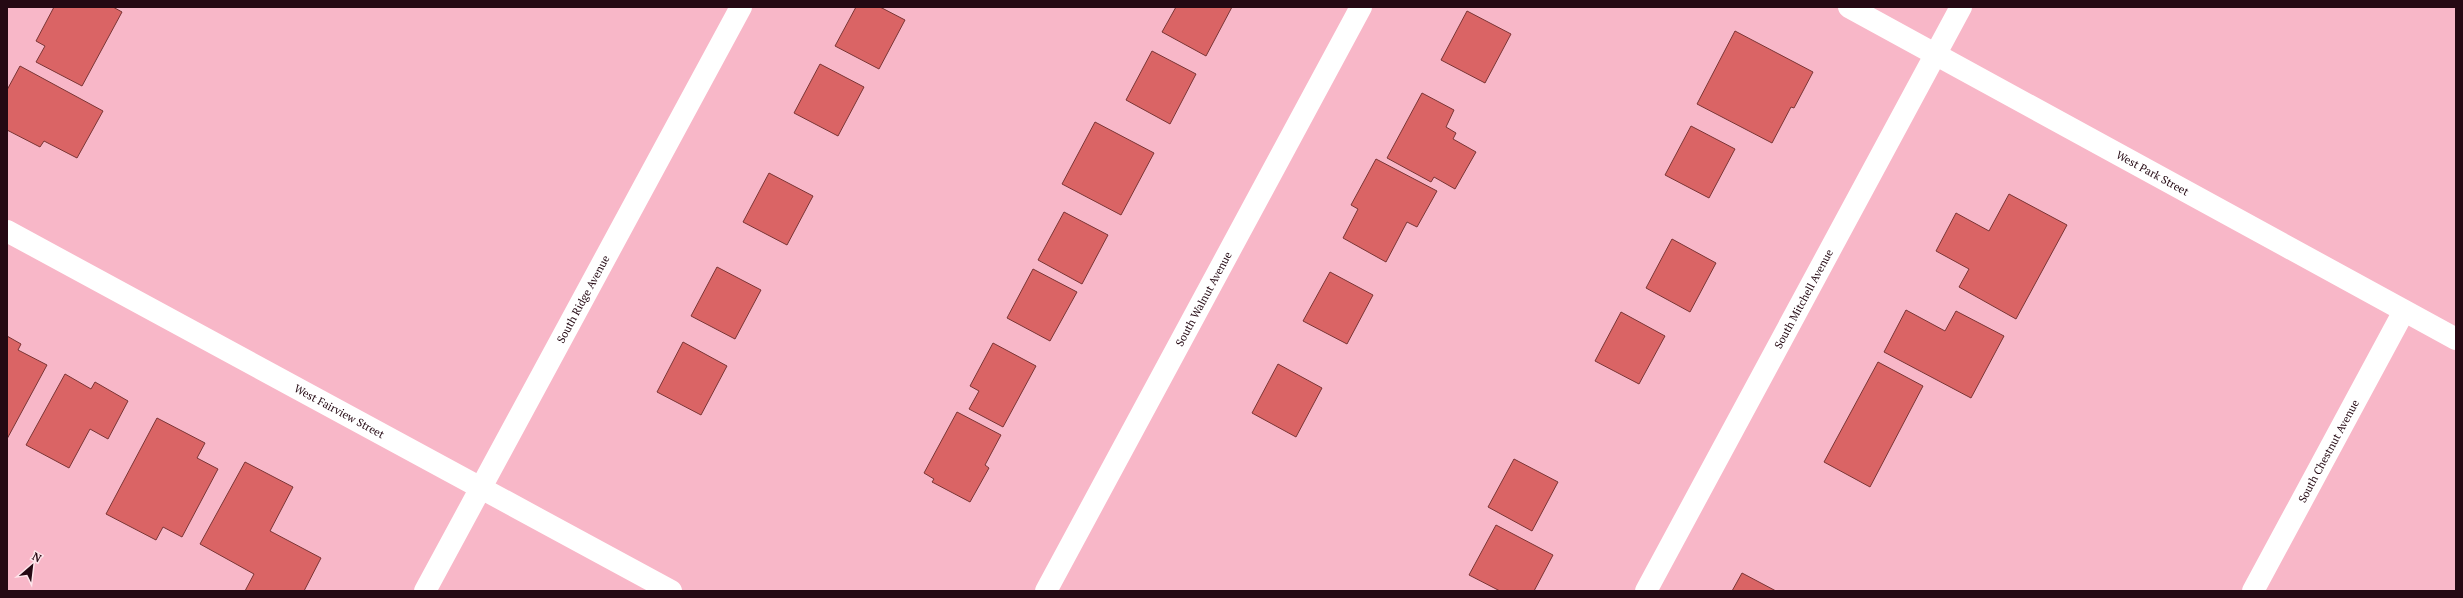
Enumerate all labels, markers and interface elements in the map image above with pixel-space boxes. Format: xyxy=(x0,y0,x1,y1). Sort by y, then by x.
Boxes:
street label: West Park Street xyxy=(2114,148,2191,199)
street label: South Mitchell Avenue xyxy=(1771,246,1836,351)
street label: South Walnut Avenue xyxy=(1172,249,1235,349)
street label: South Ridge Avenue xyxy=(554,252,613,345)
street label: West Fairview Street xyxy=(292,381,387,441)
street label: South Chestnut Avenue xyxy=(2295,397,2362,505)
north arrow xyxy=(12,546,52,586)
text: N xyxy=(30,549,44,566)

